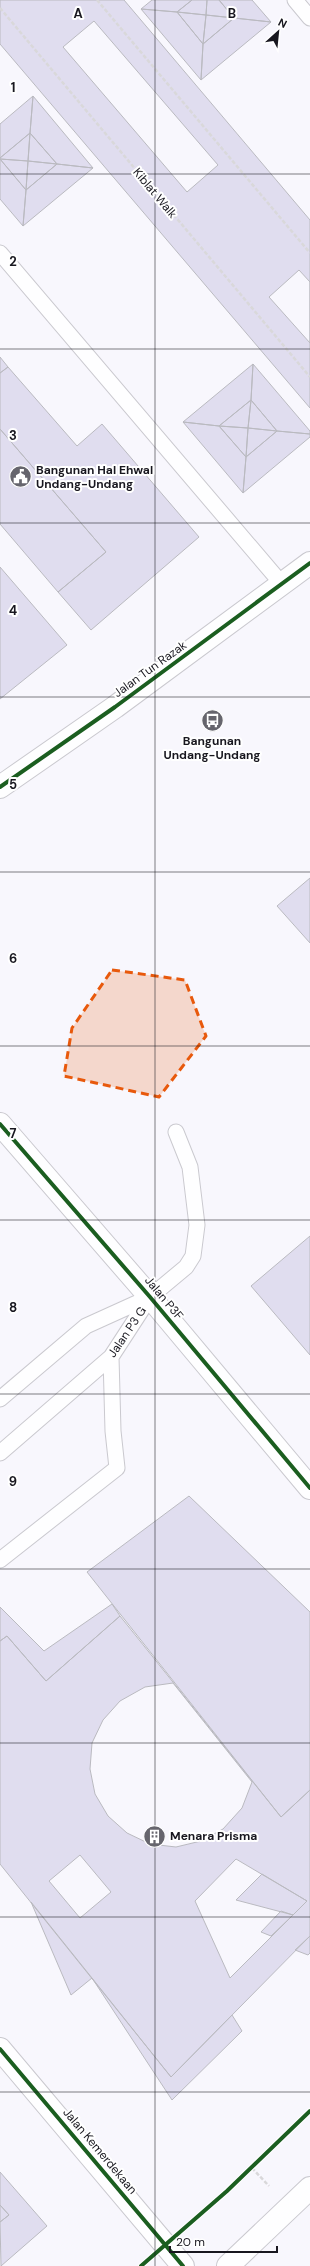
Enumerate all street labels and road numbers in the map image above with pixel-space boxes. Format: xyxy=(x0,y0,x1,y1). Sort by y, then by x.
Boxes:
street label: Kiblat Walk xyxy=(129,165,181,221)
street label: Jalan Tun Razak xyxy=(110,637,190,701)
street label: Jalan P3F xyxy=(141,1273,187,1324)
street label: Jalan P3 G xyxy=(104,1303,150,1361)
street label: Jalan Kemerdekaan xyxy=(59,2105,141,2197)

